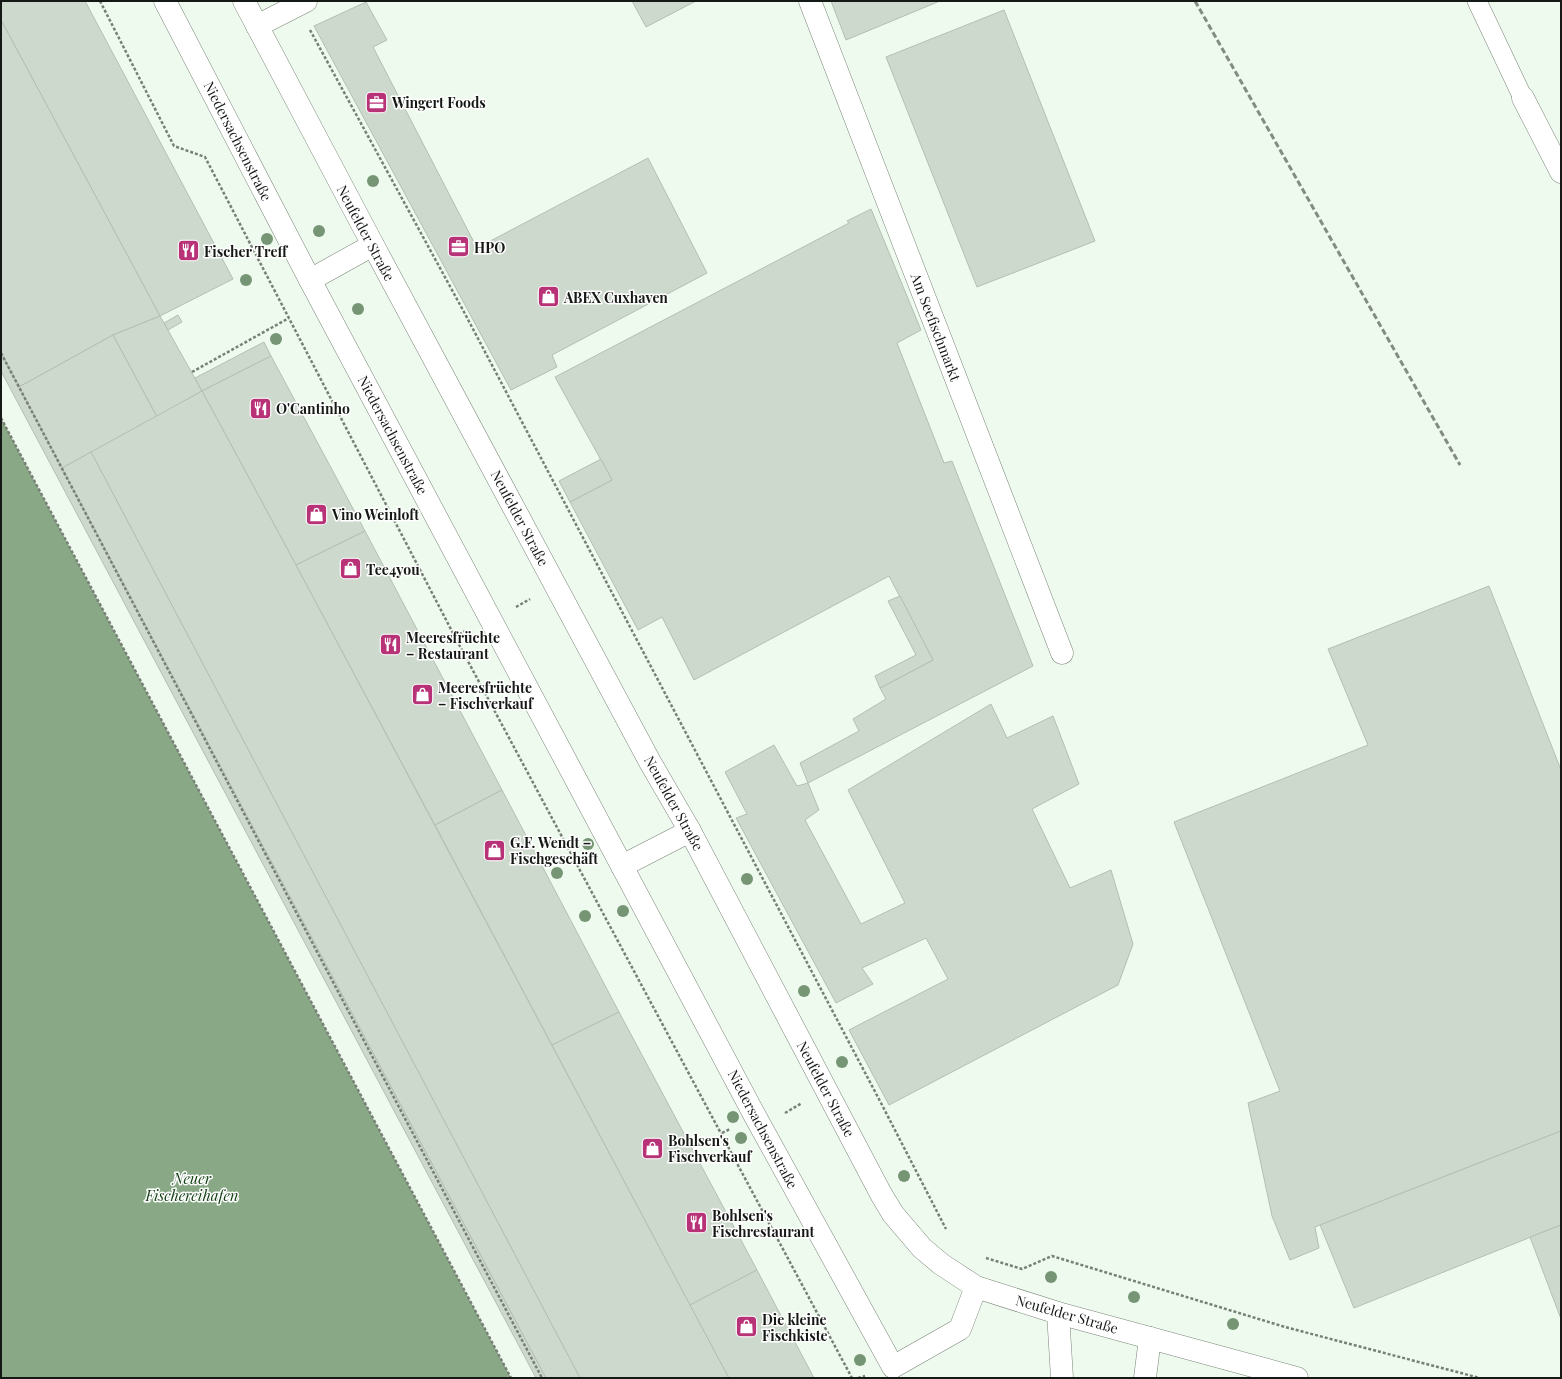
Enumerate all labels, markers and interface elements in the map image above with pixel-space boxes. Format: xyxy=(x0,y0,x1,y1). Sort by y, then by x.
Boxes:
street label: Niedersachsenstraße xyxy=(200,78,276,204)
office icon: Wingert Foods xyxy=(363,89,389,115)
place label: Wingert Foods xyxy=(391,93,486,112)
street label: Neufelder Straße xyxy=(333,182,399,284)
office icon: HPO xyxy=(445,234,471,260)
restaurant icon: Fischer Treff xyxy=(176,238,202,264)
place label: HPO xyxy=(474,238,505,257)
place label: Fischer Treff xyxy=(204,242,289,261)
street label: Am Seefischmarkt xyxy=(906,269,966,385)
shop icon: ABEX Cuxhaven xyxy=(535,284,561,310)
place label: ABEX Cuxhaven xyxy=(563,288,668,307)
street label: Niedersachsenstraße xyxy=(354,372,432,498)
restaurant icon: O'Cantinho xyxy=(247,395,273,421)
place label: O'Cantinho xyxy=(276,399,350,418)
street label: Neufelder Straße xyxy=(487,467,553,569)
shop icon: Vino Weinloft xyxy=(303,501,329,527)
place label: Vino Weinloft xyxy=(331,505,419,524)
shop icon: Tee4you xyxy=(337,556,363,582)
place label: Tee4you xyxy=(366,560,420,579)
place label: Meeresfrüchte – Restaurant xyxy=(406,628,500,663)
restaurant icon: Meeresfrüchte – Restaurant xyxy=(378,632,404,658)
place label: Meeresfrüchte – Fischverkauf xyxy=(438,678,534,713)
shop icon: Meeresfrüchte – Fischverkauf xyxy=(410,682,436,708)
street label: Neufelder Straße xyxy=(640,752,708,854)
place label: G.F. Wendt – Fischgeschäft xyxy=(510,833,598,868)
shop icon: G.F. Wendt – Fischgeschäft xyxy=(482,837,508,863)
street label: Neufelder Straße xyxy=(793,1038,859,1140)
street label: Niedersachsenstraße xyxy=(724,1066,802,1192)
place label: Bohlsen's Fischverkauf xyxy=(668,1131,752,1166)
shop icon: Bohlsen's Fischverkauf xyxy=(639,1135,665,1161)
water label: Neuer Fischereihafen xyxy=(144,1168,239,1205)
place label: Bohlsen's Fischrestaurant xyxy=(712,1206,815,1241)
restaurant icon: Bohlsen's Fischrestaurant xyxy=(684,1210,710,1236)
street label: Neufelder Straße xyxy=(1014,1290,1120,1338)
place label: Die kleine Fischkiste xyxy=(762,1310,828,1345)
shop icon: Die kleine Fischkiste xyxy=(733,1314,759,1340)

